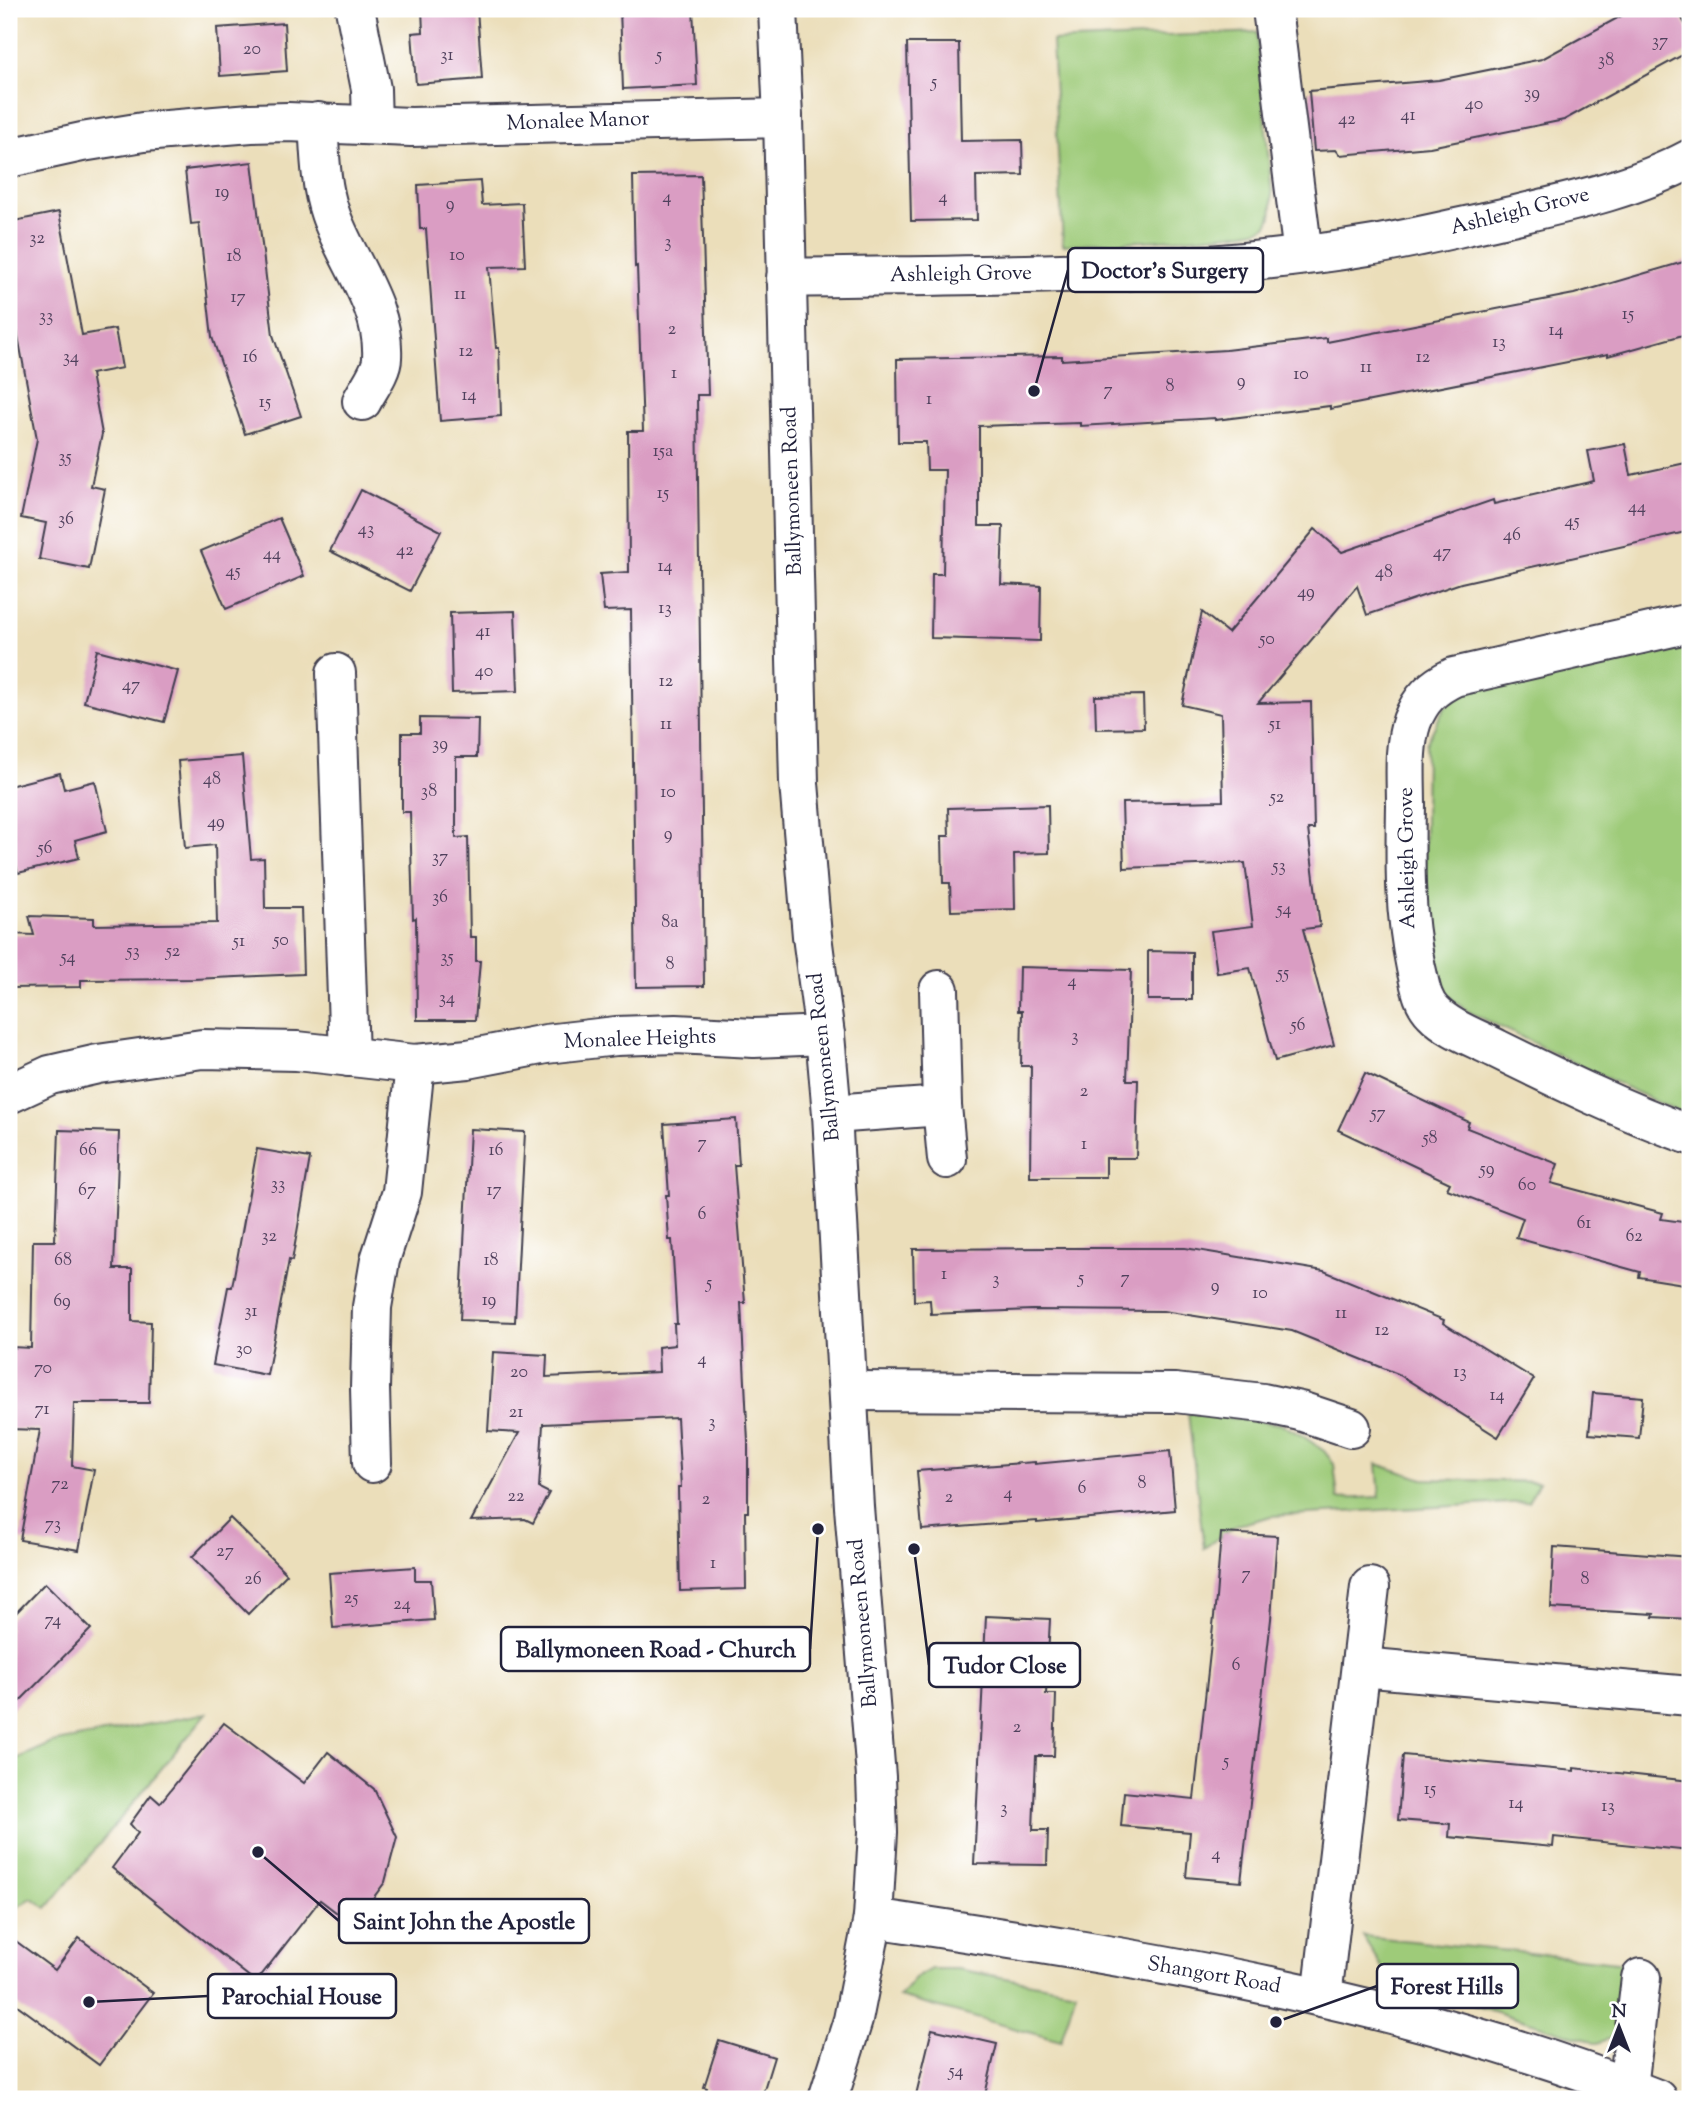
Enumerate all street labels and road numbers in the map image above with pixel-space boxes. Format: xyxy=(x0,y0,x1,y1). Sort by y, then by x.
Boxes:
street label: Monalee Manor xyxy=(506,105,650,139)
street label: Ashleigh Grove xyxy=(1447,180,1593,244)
street label: Ashleigh Grove xyxy=(890,259,1032,291)
street label: Ballymoneen Road xyxy=(775,406,811,576)
street label: Ashleigh Grove xyxy=(1392,787,1424,929)
street label: Ballymoneen Road xyxy=(801,971,849,1143)
street label: Monalee Heights xyxy=(563,1022,717,1058)
street label: Ballymoneen Road xyxy=(842,1537,886,1709)
street label: Shangort Road xyxy=(1145,1949,1283,2003)

